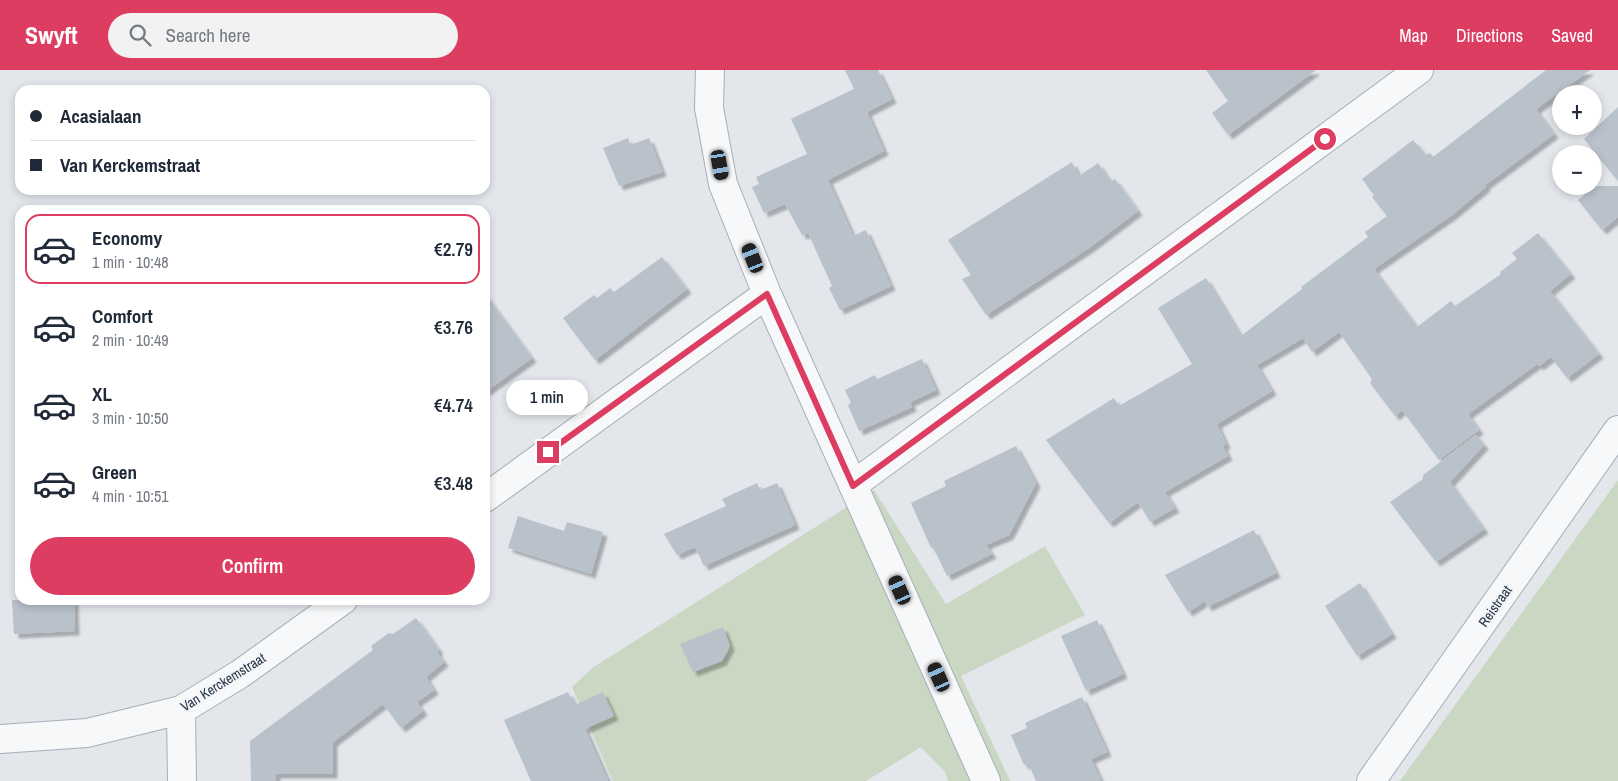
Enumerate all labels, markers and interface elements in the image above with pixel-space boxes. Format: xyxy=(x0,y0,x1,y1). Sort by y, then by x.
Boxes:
search box xyxy=(108,13,458,58)
text: Swyft xyxy=(25,19,78,51)
icon: search xyxy=(126,21,154,49)
text: Search here xyxy=(166,22,250,48)
text: Map xyxy=(1399,23,1428,48)
text: Directions xyxy=(1456,23,1523,48)
text: Saved xyxy=(1551,23,1593,48)
map controls xyxy=(1552,85,1602,195)
button: + xyxy=(1552,85,1602,135)
text: Acasialaan xyxy=(60,103,141,129)
route start xyxy=(1314,128,1336,150)
button: − xyxy=(1552,145,1602,195)
car xyxy=(710,149,729,181)
text: Van Kerckemstraat xyxy=(60,152,200,178)
text: Economy xyxy=(92,225,162,251)
icon: car xyxy=(32,227,77,272)
text: €2.79 xyxy=(434,236,473,262)
car xyxy=(740,241,765,275)
text: 1 min · 10:48 xyxy=(92,251,169,273)
text: Comfort xyxy=(92,303,153,329)
icon: car xyxy=(32,305,77,350)
text: €3.76 xyxy=(434,314,473,340)
text: 2 min · 10:49 xyxy=(92,329,169,351)
callout: 1 min xyxy=(507,380,589,414)
text: XL xyxy=(92,381,112,407)
icon: car xyxy=(32,383,77,428)
text: 1 min xyxy=(530,386,564,408)
text: €4.74 xyxy=(434,392,473,418)
text: 3 min · 10:50 xyxy=(92,407,169,429)
route end xyxy=(537,441,559,463)
text: Green xyxy=(92,459,137,485)
icon: car xyxy=(32,461,77,506)
text: €3.48 xyxy=(434,470,473,496)
text: 4 min · 10:51 xyxy=(92,485,169,507)
button: Confirm xyxy=(30,537,475,595)
car xyxy=(887,573,912,607)
street label: Reistraat xyxy=(1474,582,1516,630)
street label: Van Kerckemstraat xyxy=(177,649,269,715)
car xyxy=(926,660,951,694)

